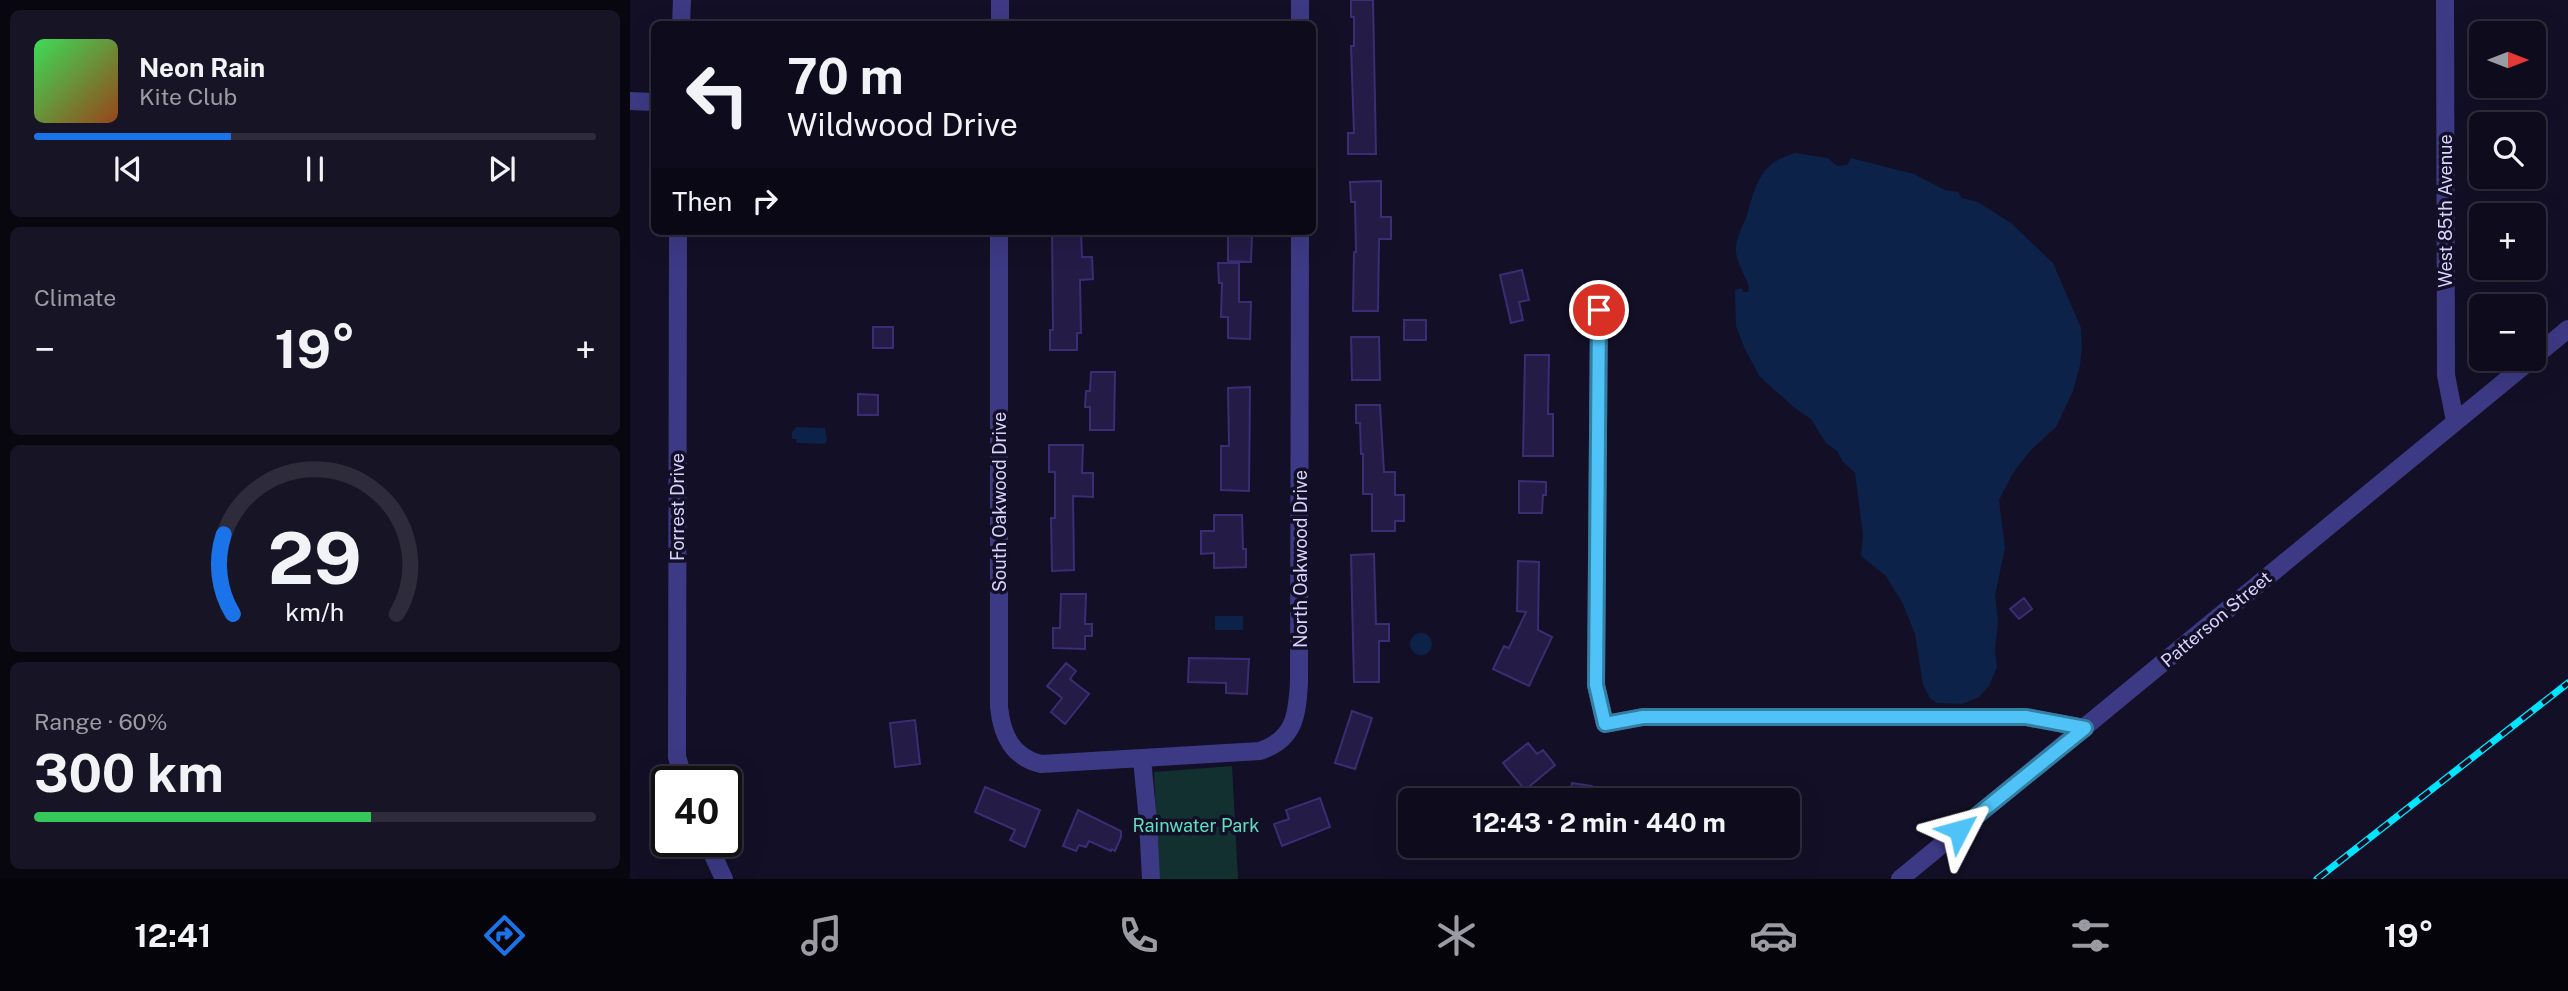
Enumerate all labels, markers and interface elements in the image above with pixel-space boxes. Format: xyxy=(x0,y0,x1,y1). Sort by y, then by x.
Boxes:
north arrow xyxy=(2469,21,2546,98)
map controls xyxy=(2469,21,2546,371)
text: 70 m xyxy=(787,47,904,105)
icon: left xyxy=(672,49,763,140)
text: Neon Rain xyxy=(139,52,265,83)
text: Kite Club xyxy=(139,83,237,110)
text: Wildwood Drive xyxy=(787,106,1018,143)
button: search xyxy=(2469,112,2546,189)
street label: West 85th Avenue xyxy=(2435,134,2456,288)
icon: previous xyxy=(109,150,147,188)
icon: pause xyxy=(296,150,334,188)
icon: next xyxy=(483,150,521,188)
icon: right xyxy=(746,182,784,220)
text: Then xyxy=(672,186,732,217)
button: + xyxy=(2469,203,2546,280)
pin xyxy=(1569,280,1629,340)
text: Climate xyxy=(34,284,116,311)
icon: arrive xyxy=(1580,291,1618,329)
button: − xyxy=(2469,294,2546,371)
text: 19° xyxy=(274,319,356,380)
text: − xyxy=(34,327,55,372)
text: + xyxy=(575,327,596,372)
street label: South Oakwood Drive xyxy=(989,412,1010,592)
street label: Forrest Drive xyxy=(667,453,688,561)
street label: North Oakwood Drive xyxy=(1290,470,1311,648)
text: 29 xyxy=(268,516,362,601)
street label: Patterson Street xyxy=(2157,567,2275,671)
text: km/h xyxy=(286,597,344,627)
text: Range · 60% xyxy=(34,708,167,735)
text: 300 km xyxy=(34,743,224,804)
speed limit sign: 40 xyxy=(651,766,742,857)
position arrow xyxy=(1922,793,1996,867)
text: 12:43 · 2 min · 440 m xyxy=(1472,807,1726,838)
park label: Rainwater Park xyxy=(1133,815,1259,836)
icon: directions xyxy=(480,911,529,960)
icon: music xyxy=(797,911,846,960)
icon: phone xyxy=(1114,911,1163,960)
icon: climate xyxy=(1432,911,1481,960)
icon: car xyxy=(1749,911,1798,960)
icon: filters xyxy=(2066,911,2115,960)
text: 12:41 xyxy=(134,917,211,954)
text: 19° xyxy=(2384,917,2434,954)

